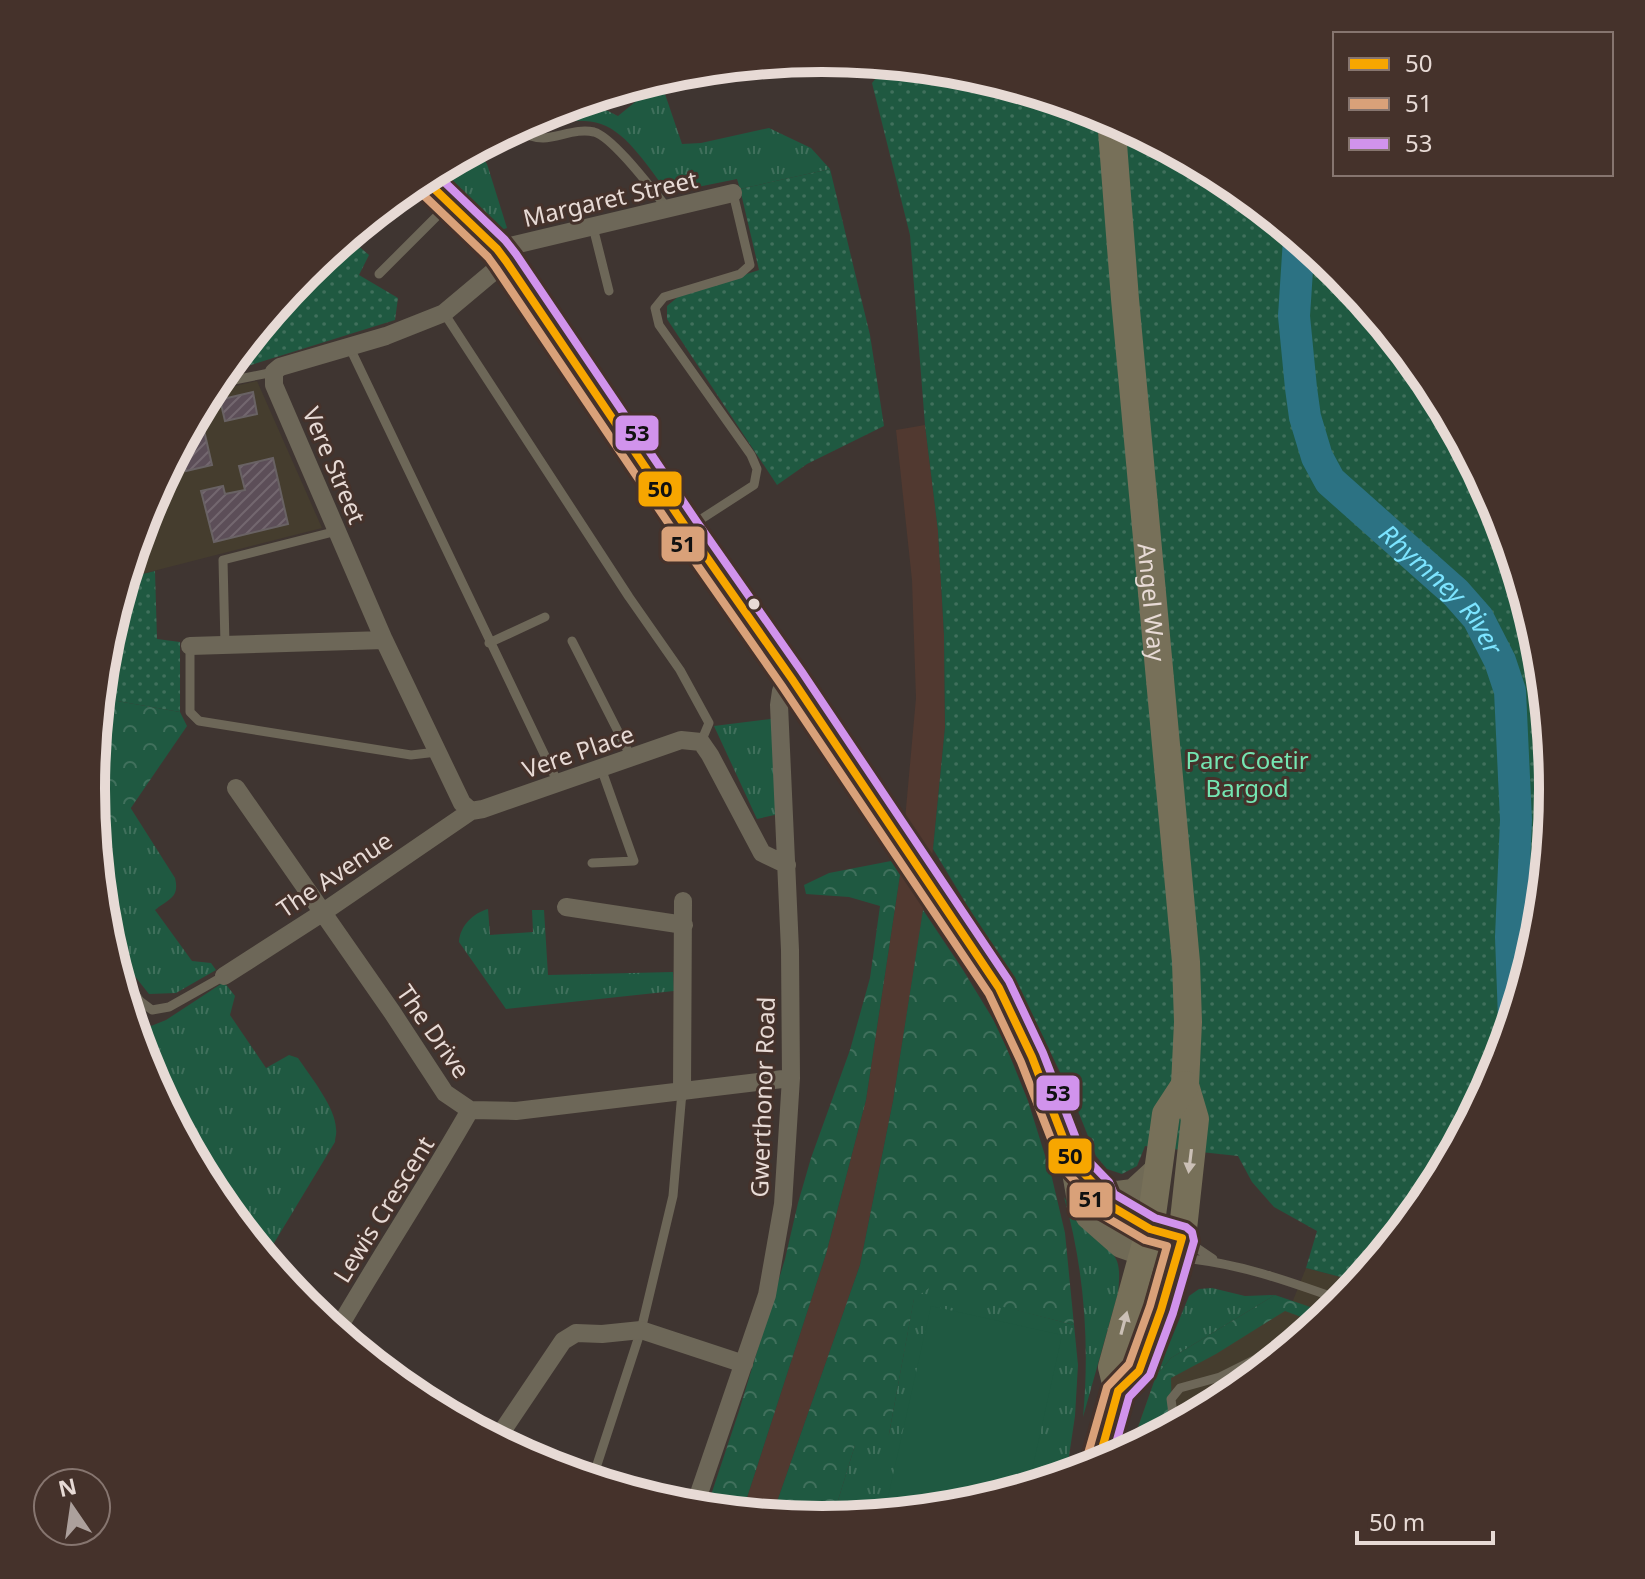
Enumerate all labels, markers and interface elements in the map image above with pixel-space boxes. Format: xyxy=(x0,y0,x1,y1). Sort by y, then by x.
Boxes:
legend xyxy=(1333,32,1613,176)
text: 50 xyxy=(1405,46,1432,79)
text: 51 xyxy=(1405,86,1432,119)
text: 53 xyxy=(1405,126,1432,159)
street label: Margaret Street xyxy=(520,162,701,234)
street label: Vere Street xyxy=(296,402,374,529)
line badge: 53 xyxy=(614,414,660,452)
text: 53 xyxy=(624,417,650,447)
line badge: 50 xyxy=(637,470,683,508)
text: 50 xyxy=(647,473,673,503)
water label: Rhymney River xyxy=(1372,515,1512,662)
line badge: 51 xyxy=(660,525,706,563)
text: 51 xyxy=(670,528,696,558)
street label: Angel Way xyxy=(1131,542,1175,663)
unlabelled marker xyxy=(746,596,762,612)
street label: Vere Place xyxy=(518,717,638,785)
park label: Parc Coetir Bargod xyxy=(1185,743,1309,804)
street label: The Avenue xyxy=(270,823,398,925)
street label: The Drive xyxy=(390,978,478,1084)
street label: Gwerthonor Road xyxy=(742,996,782,1198)
line badge: 53 xyxy=(1035,1074,1081,1112)
text: 53 xyxy=(1045,1077,1071,1107)
street label: Lewis Crescent xyxy=(325,1129,441,1288)
line badge: 50 xyxy=(1047,1137,1093,1175)
text: 50 xyxy=(1057,1140,1083,1170)
one-way arrow xyxy=(1183,1149,1196,1174)
line badge: 51 xyxy=(1068,1181,1114,1219)
text: 51 xyxy=(1078,1183,1104,1213)
one-way arrow xyxy=(1118,1310,1131,1334)
north arrow xyxy=(32,1467,112,1547)
text: N xyxy=(55,1470,79,1503)
scale bar xyxy=(1357,1495,1493,1545)
text: 50 m xyxy=(1369,1505,1425,1538)

